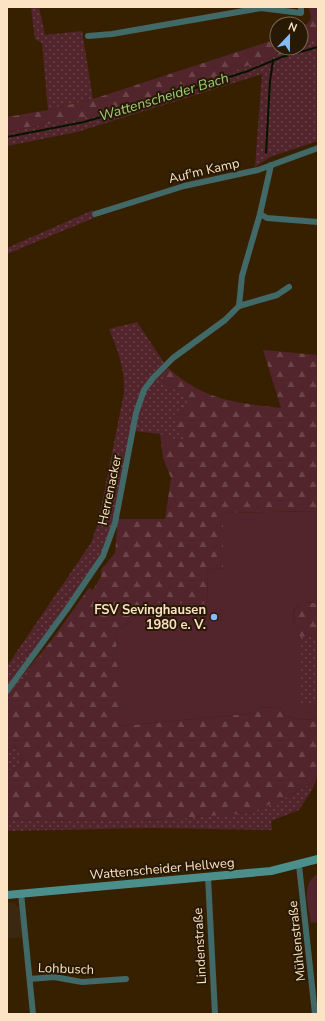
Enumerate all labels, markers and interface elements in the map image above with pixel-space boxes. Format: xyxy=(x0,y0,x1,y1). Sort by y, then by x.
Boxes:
north arrow xyxy=(269,16,309,56)
text: N xyxy=(286,19,299,36)
water label: Wattenscheider Bach xyxy=(97,68,231,126)
street label: Auf'm Kamp xyxy=(167,154,241,188)
street label: Herrenacker xyxy=(94,453,126,527)
place label: FSV Sevinghausen 1980 e. V. xyxy=(94,601,206,634)
marker: FSV Sevinghausen 1980 e. V. xyxy=(209,612,219,622)
street label: Wattenscheider Hellweg xyxy=(89,854,235,884)
street label: Mühlenstraße xyxy=(284,900,310,982)
street label: Lindenstraße xyxy=(189,907,211,985)
street label: Lohbusch xyxy=(38,959,94,979)

